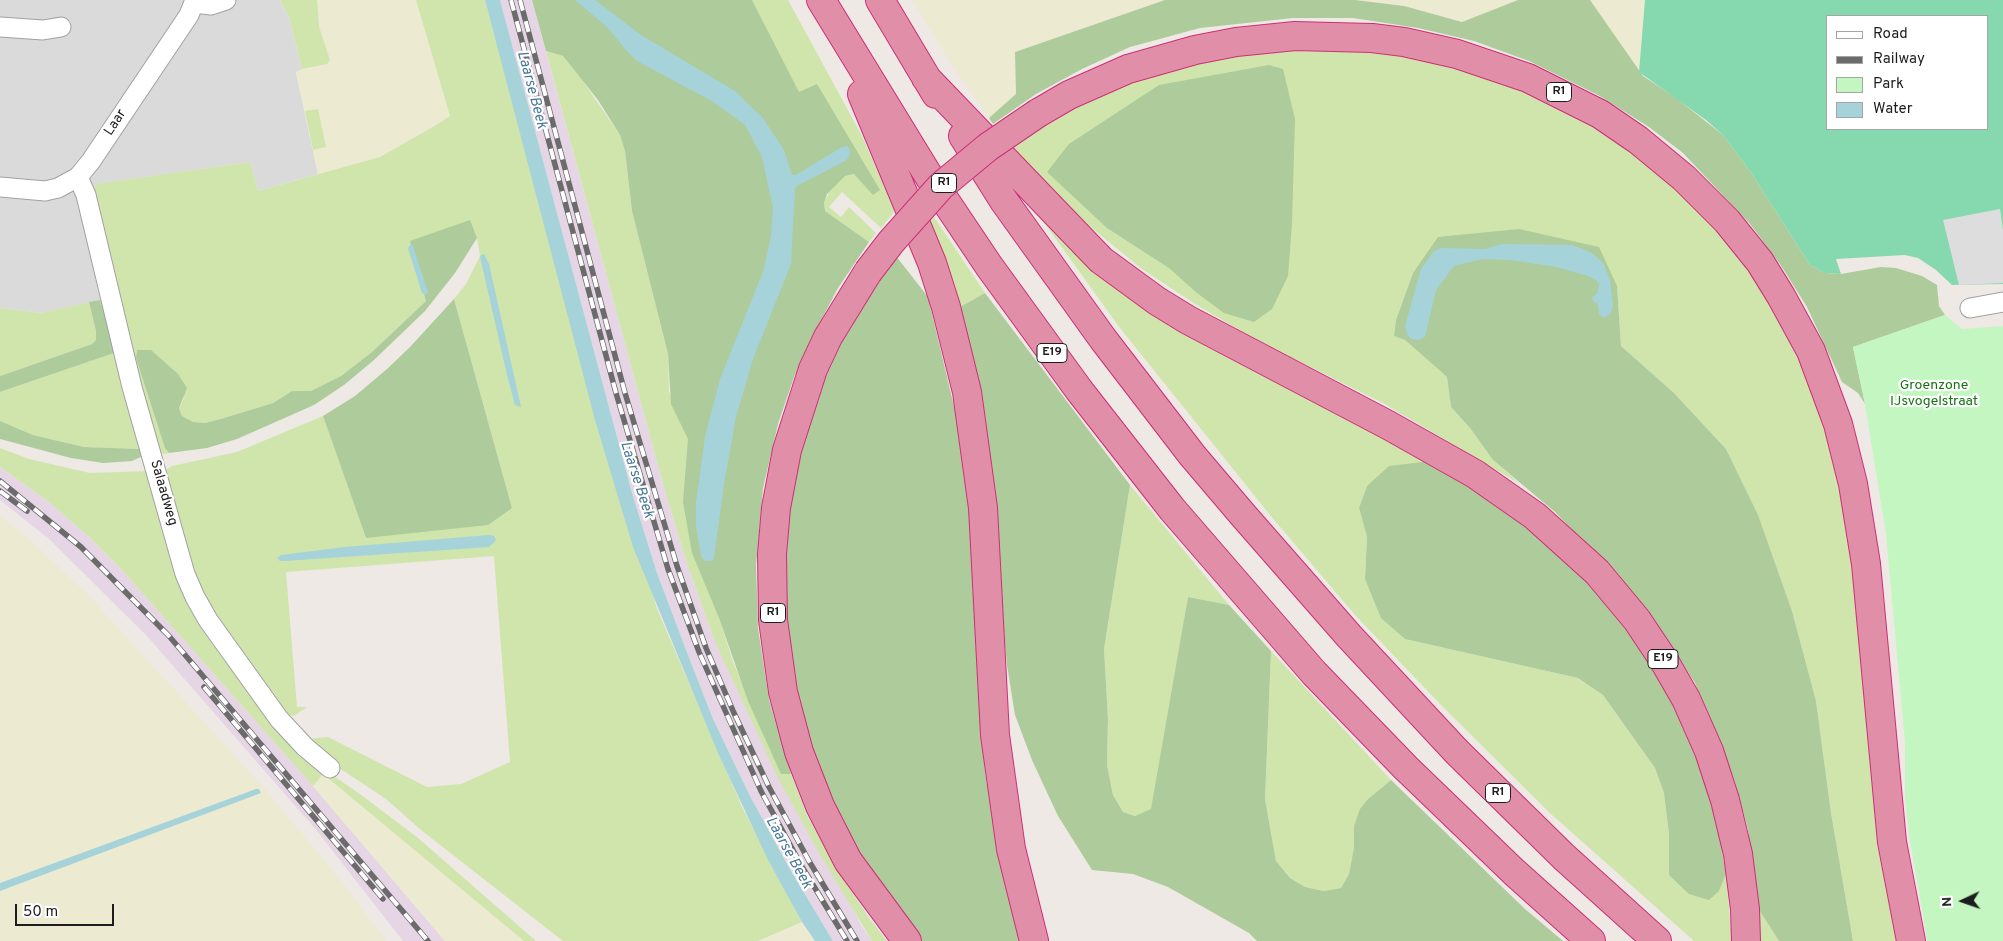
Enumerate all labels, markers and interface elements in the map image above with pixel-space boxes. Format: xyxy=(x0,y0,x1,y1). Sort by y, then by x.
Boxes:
legend xyxy=(1826,15,1988,130)
text: Road xyxy=(1873,25,1908,44)
water label: Laarse Beek xyxy=(512,49,550,131)
text: Railway xyxy=(1873,50,1925,69)
text: Park xyxy=(1873,75,1904,94)
road number: R1 xyxy=(1546,82,1572,101)
text: Water xyxy=(1873,100,1912,119)
street label: Laar xyxy=(101,107,131,139)
road number: R1 xyxy=(932,174,956,192)
road number: E19 xyxy=(1037,343,1067,362)
park label: Groenzone IJsvogelstraat xyxy=(1890,378,1978,411)
water label: Laarse Beek xyxy=(615,439,657,521)
street label: Salaadweg xyxy=(146,458,180,528)
road number: R1 xyxy=(760,604,786,622)
road number: E19 xyxy=(1648,650,1678,669)
road number: R1 xyxy=(1486,784,1510,802)
water label: Laarse Beek xyxy=(761,814,815,892)
north arrow xyxy=(1938,876,1988,926)
scale bar xyxy=(18,894,116,926)
text: N xyxy=(1939,896,1956,907)
text: 50 m xyxy=(23,903,58,922)

